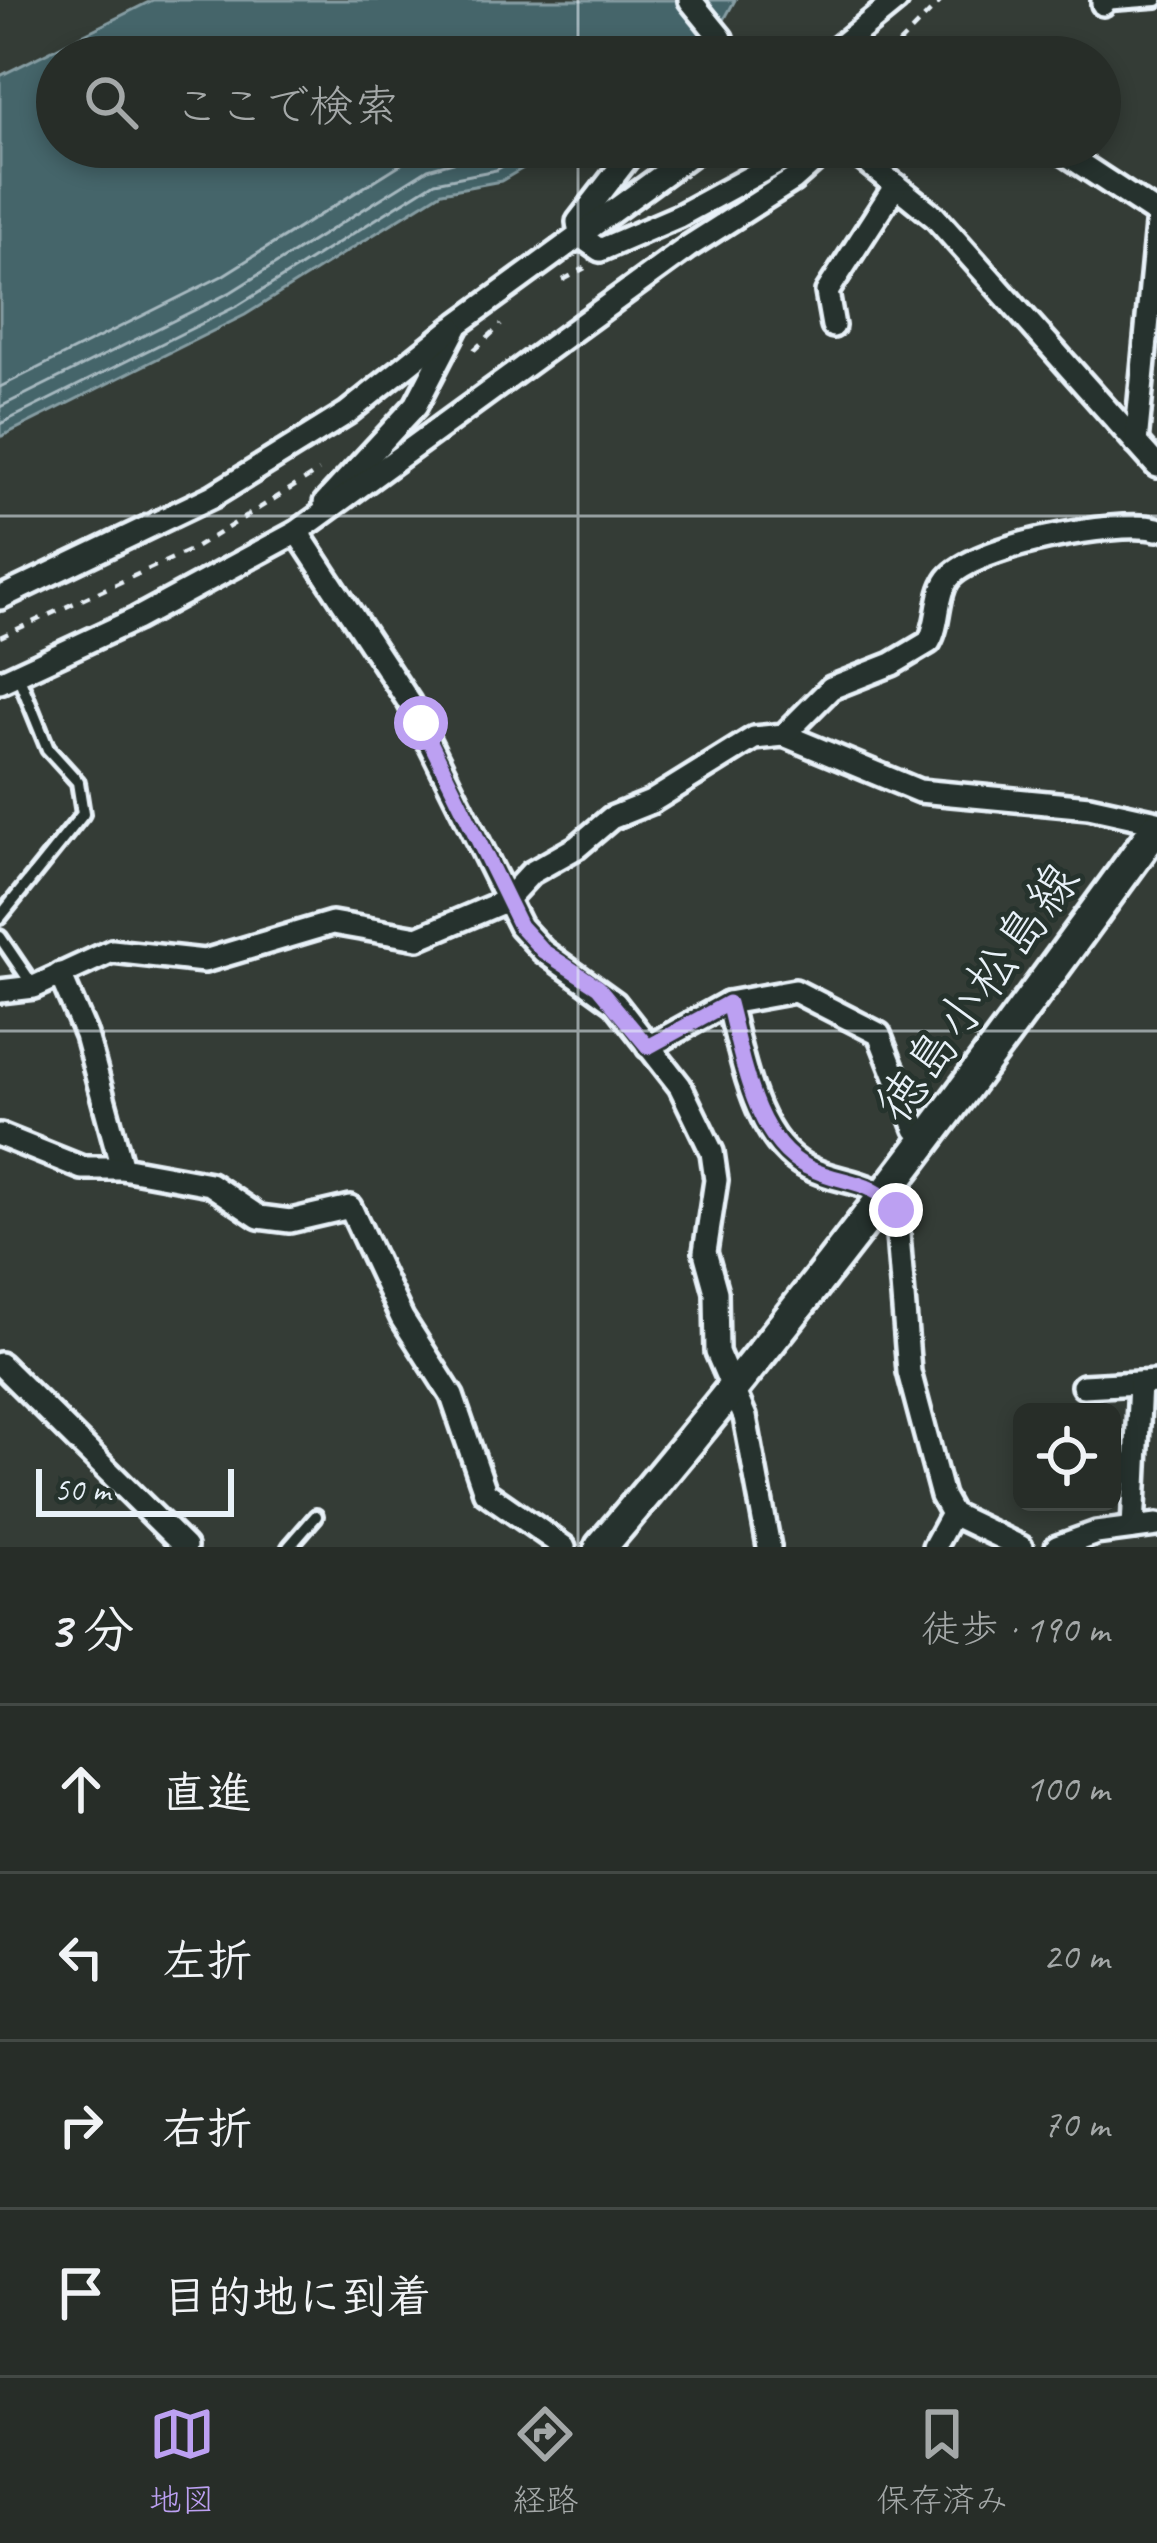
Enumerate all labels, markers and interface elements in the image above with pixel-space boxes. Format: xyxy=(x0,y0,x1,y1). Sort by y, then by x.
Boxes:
search box xyxy=(36,36,1121,168)
icon: search xyxy=(78,69,144,135)
text: ここで検索 xyxy=(174,78,399,135)
route start xyxy=(394,696,448,750)
street label: 徳島小松島線 xyxy=(861,849,1093,1135)
route end xyxy=(869,1183,923,1237)
map controls xyxy=(1013,1403,1121,1511)
button: locate xyxy=(1013,1403,1121,1511)
scale bar xyxy=(36,1463,234,1516)
text: 50 m xyxy=(54,1469,110,1511)
text: 3 分 xyxy=(48,1598,134,1662)
text: 徒歩 · 190 m xyxy=(921,1605,1109,1654)
icon: ahead xyxy=(48,1756,114,1822)
text: 100 m xyxy=(1025,1764,1109,1813)
text: 直進 xyxy=(162,1765,252,1822)
icon: left xyxy=(48,1924,114,1990)
text: 20 m xyxy=(1043,1932,1109,1981)
text: 左折 xyxy=(162,1933,252,1990)
icon: right xyxy=(48,2092,114,2158)
text: 70 m xyxy=(1043,2100,1109,2149)
text: 右折 xyxy=(162,2101,252,2158)
icon: arrive xyxy=(48,2260,114,2326)
text: 目的地に到着 xyxy=(162,2269,432,2326)
tab: 地図 xyxy=(149,2401,215,2521)
tab: 経路 xyxy=(512,2401,578,2521)
tab: 保存済み xyxy=(876,2401,1008,2521)

